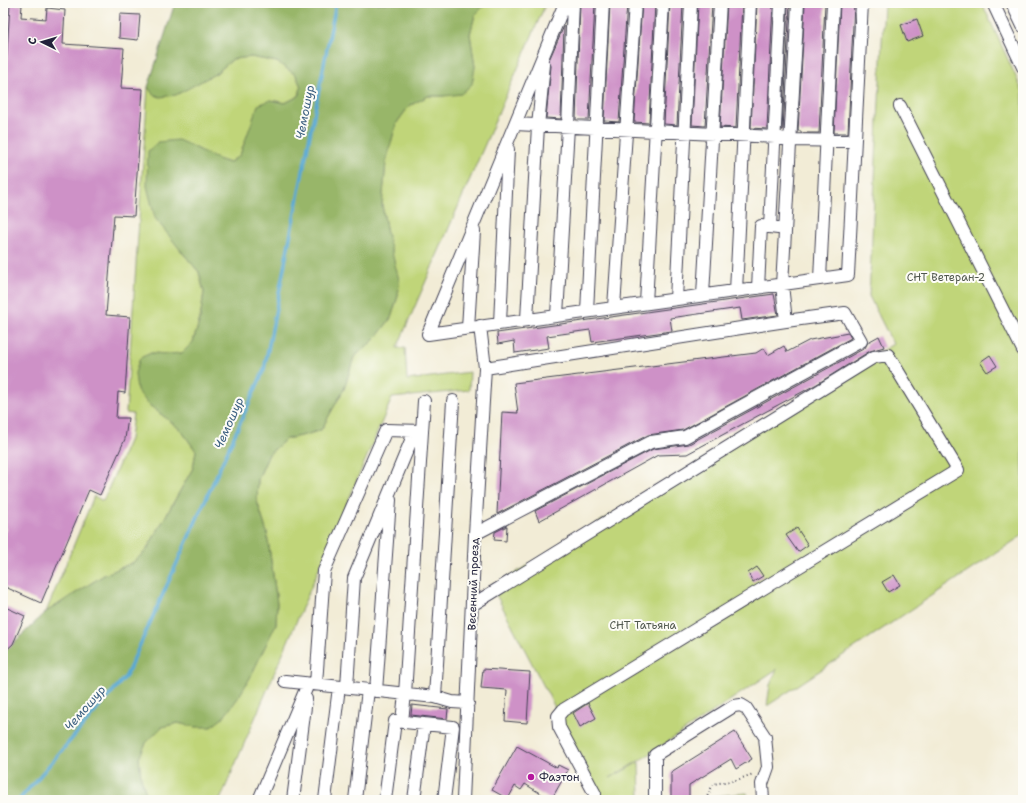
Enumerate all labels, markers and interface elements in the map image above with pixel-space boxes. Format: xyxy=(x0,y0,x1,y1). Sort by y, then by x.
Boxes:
north arrow xyxy=(22,22,62,62)
text: С xyxy=(25,37,40,45)
water label: Чемошур xyxy=(292,83,318,141)
park label: СНТ Ветеран-2 xyxy=(907,270,985,285)
water label: Чемошур xyxy=(210,394,248,451)
street label: Весенний проезд xyxy=(464,537,483,631)
park label: СНТ Татьяна xyxy=(610,618,677,633)
water label: Чемошур xyxy=(61,682,109,734)
place label: Фаэтон xyxy=(539,770,579,785)
marker: Фаэтон xyxy=(526,772,536,782)

